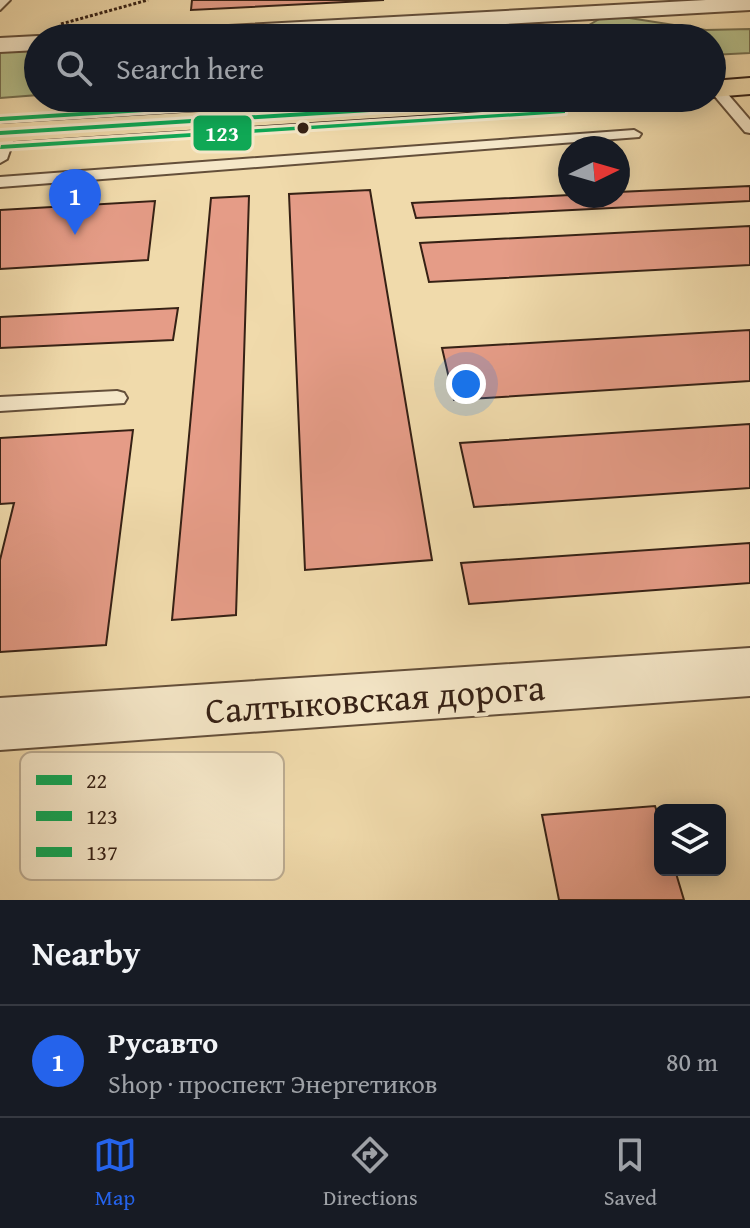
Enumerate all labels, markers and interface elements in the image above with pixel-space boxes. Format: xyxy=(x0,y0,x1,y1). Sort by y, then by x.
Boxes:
search box xyxy=(24,24,726,112)
icon: search xyxy=(52,46,96,90)
text: Search here xyxy=(116,46,264,90)
line badge: 123 xyxy=(192,114,253,152)
text: 123 xyxy=(205,117,239,149)
unlabelled marker xyxy=(295,120,311,136)
north arrow xyxy=(558,136,630,208)
pin: 1 xyxy=(49,169,101,235)
your location xyxy=(446,364,486,404)
street label: Салтыковская дорога xyxy=(204,660,546,736)
legend xyxy=(20,752,284,880)
text: 22 xyxy=(86,764,107,796)
text: 123 xyxy=(86,800,118,832)
map controls xyxy=(654,804,726,876)
button: layers xyxy=(654,804,726,876)
text: 137 xyxy=(86,836,118,868)
text: Nearby xyxy=(32,928,141,977)
text: Русавто xyxy=(108,1020,218,1064)
text: 1 xyxy=(51,1042,65,1081)
text: 80 m xyxy=(666,1042,718,1081)
text: Shop · проспект Энергетиков xyxy=(108,1064,438,1103)
tab: Map xyxy=(93,1133,137,1213)
tab: Directions xyxy=(323,1133,418,1213)
tab: Saved xyxy=(604,1133,657,1213)

